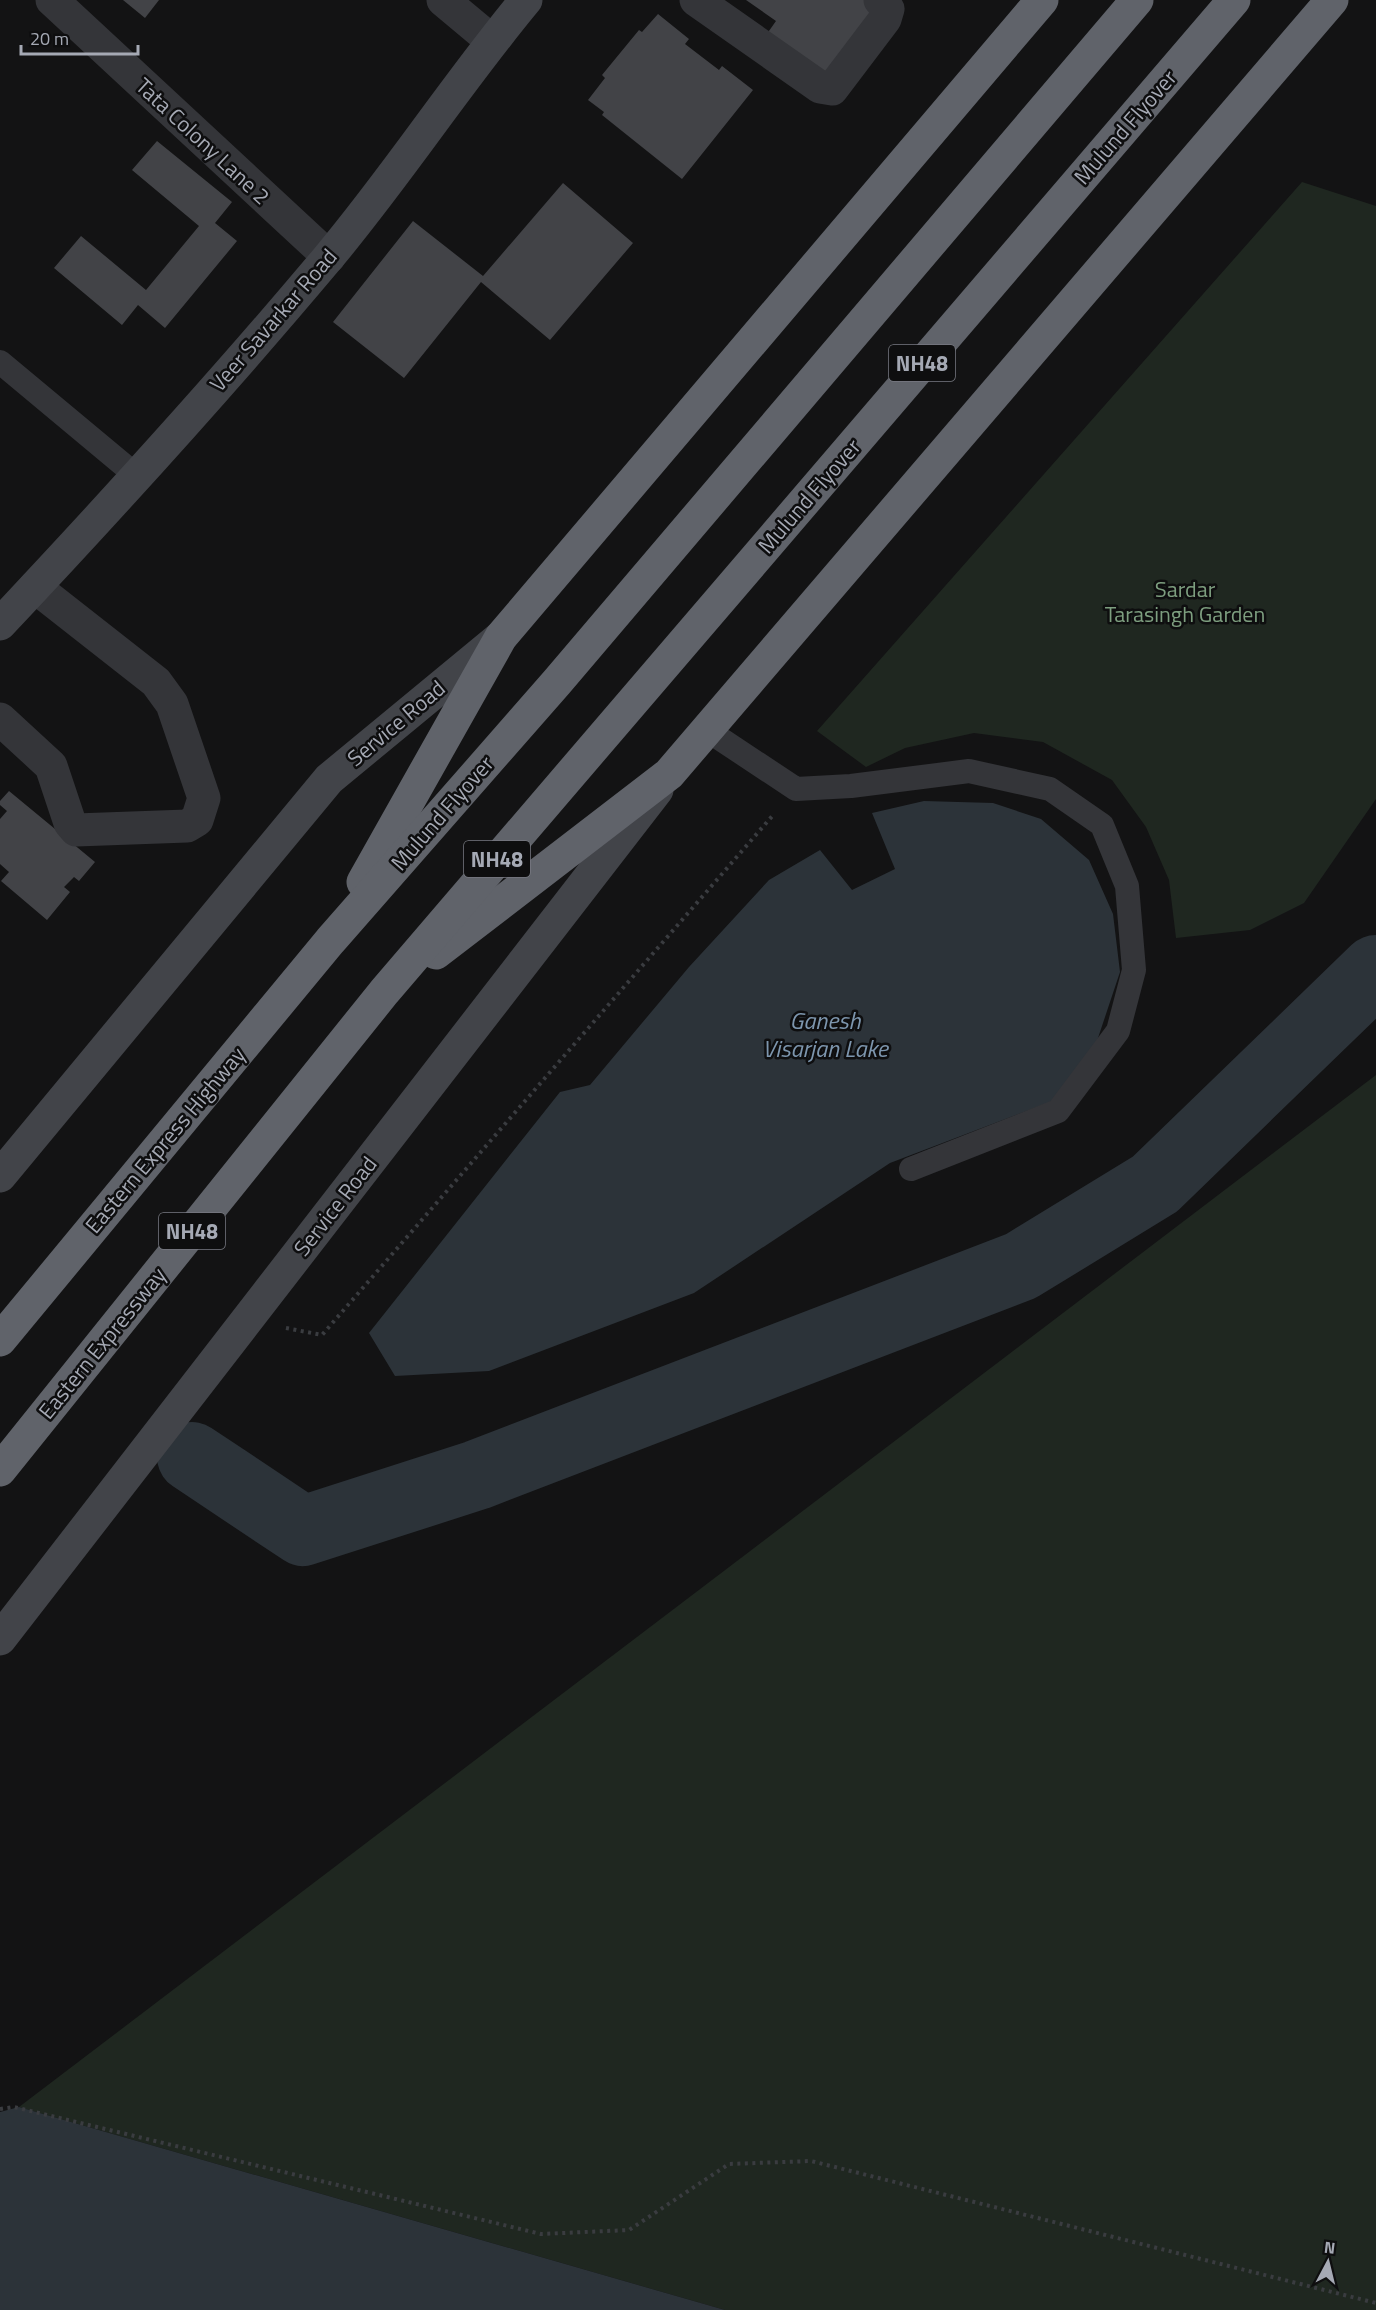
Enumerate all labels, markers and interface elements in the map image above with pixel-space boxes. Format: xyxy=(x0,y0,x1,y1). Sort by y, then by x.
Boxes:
scale bar xyxy=(21,18,138,56)
text: 20 m xyxy=(30,25,69,52)
street label: Mulund Flyover xyxy=(1065,62,1185,192)
street label: Tata Colony Lane 2 xyxy=(128,70,278,212)
street label: Veer Savarkar Road xyxy=(201,241,345,399)
road number: NH48 xyxy=(889,345,955,381)
street label: Mulund Flyover xyxy=(749,431,869,561)
park label: Sardar Tarasingh Garden xyxy=(1105,572,1265,631)
street label: Service Road xyxy=(339,672,453,774)
street label: Mulund Flyover xyxy=(382,748,502,878)
road number: NH48 xyxy=(464,841,530,877)
water label: Ganesh Visarjan Lake xyxy=(762,1002,890,1066)
street label: Eastern Express Highway xyxy=(76,1039,254,1241)
street label: Service Road xyxy=(285,1149,385,1263)
road number: NH48 xyxy=(159,1213,225,1249)
street label: Eastern Expressway xyxy=(30,1259,174,1426)
north arrow xyxy=(1298,2232,1358,2292)
text: N xyxy=(1323,2235,1337,2260)

